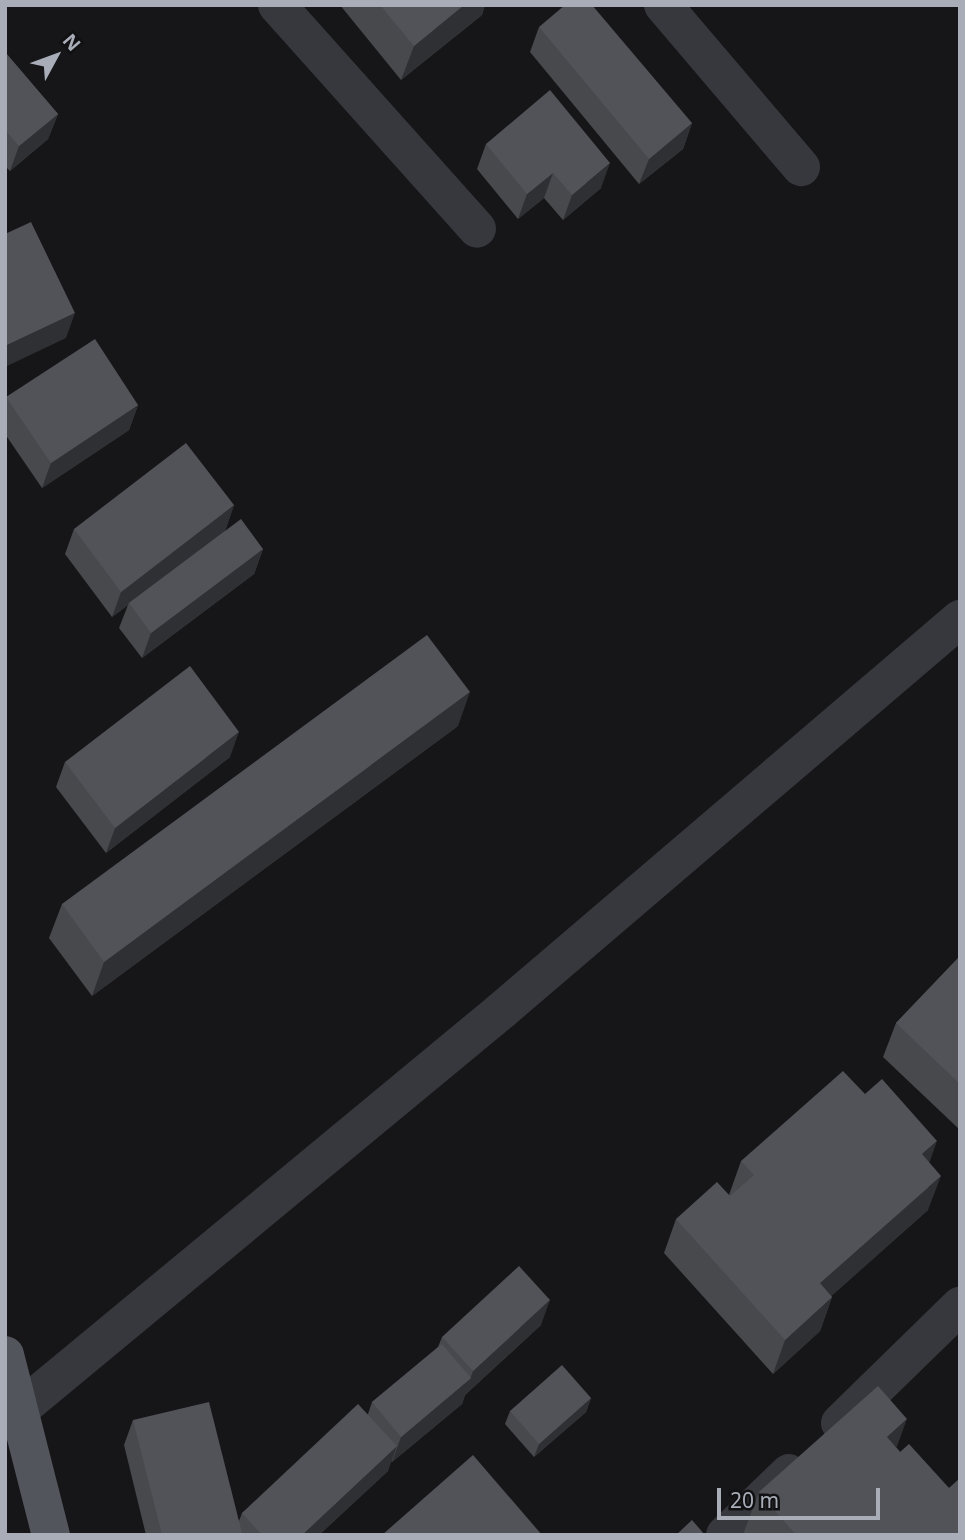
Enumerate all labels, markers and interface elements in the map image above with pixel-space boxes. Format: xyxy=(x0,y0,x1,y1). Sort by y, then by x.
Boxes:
north arrow xyxy=(21,21,91,91)
text: N xyxy=(57,28,87,57)
scale bar xyxy=(720,1474,883,1518)
text: 20 m xyxy=(730,1486,779,1514)

